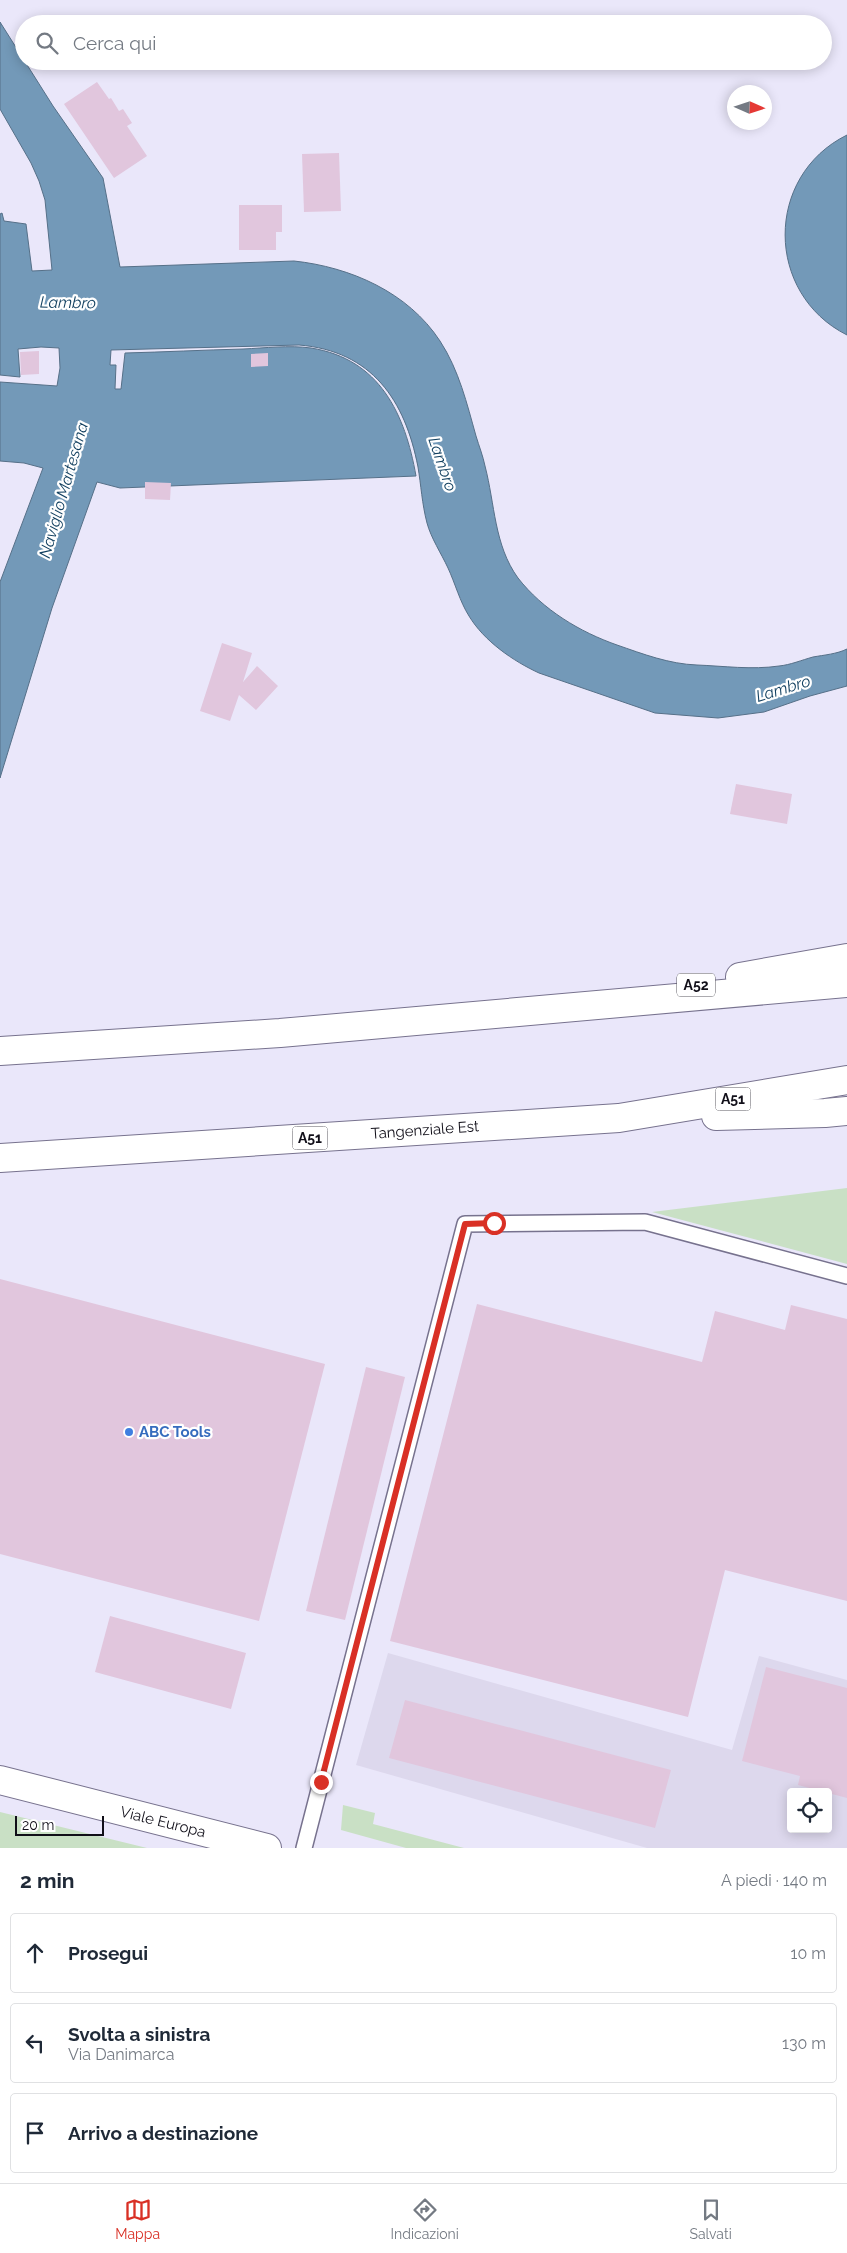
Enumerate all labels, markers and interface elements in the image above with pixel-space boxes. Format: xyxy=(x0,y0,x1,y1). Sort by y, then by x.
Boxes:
search box xyxy=(15,15,832,70)
icon: search xyxy=(33,29,61,57)
text: Cerca qui xyxy=(73,32,156,54)
north arrow xyxy=(727,85,772,130)
water label: Lambro xyxy=(40,293,96,312)
water label: Naviglio Martesana xyxy=(35,420,92,560)
water label: Lambro xyxy=(424,435,461,494)
water label: Lambro xyxy=(754,671,813,706)
road number: A52 xyxy=(677,974,715,996)
road number: A51 xyxy=(716,1088,750,1110)
street label: Tangenziale Est xyxy=(370,1117,480,1143)
road number: A51 xyxy=(292,1126,328,1150)
route start xyxy=(483,1212,506,1235)
place label: ABC Tools xyxy=(139,1423,211,1441)
marker: ABC Tools xyxy=(123,1426,135,1438)
route end xyxy=(310,1771,333,1794)
map controls xyxy=(787,1788,832,1833)
button: locate xyxy=(787,1788,832,1833)
street label: Viale Europa xyxy=(118,1803,208,1841)
scale bar xyxy=(15,1813,104,1836)
text: 20 m xyxy=(22,1817,54,1833)
text: 2 min xyxy=(20,1868,74,1893)
text: A piedi · 140 m xyxy=(721,1871,827,1890)
icon: ahead xyxy=(21,1939,49,1967)
text: Prosegui xyxy=(68,1942,148,1964)
text: 10 m xyxy=(791,1944,826,1963)
text: Svolta a sinistra xyxy=(68,2023,210,2045)
icon: left xyxy=(21,2029,49,2057)
text: 130 m xyxy=(782,2034,826,2053)
text: Via Danimarca xyxy=(68,2045,174,2064)
icon: arrive xyxy=(21,2119,49,2147)
text: Arrivo a destinazione xyxy=(68,2122,258,2144)
tab: Mappa xyxy=(115,2196,160,2242)
tab: Indicazioni xyxy=(391,2196,459,2242)
tab: Salvati xyxy=(689,2196,732,2242)

